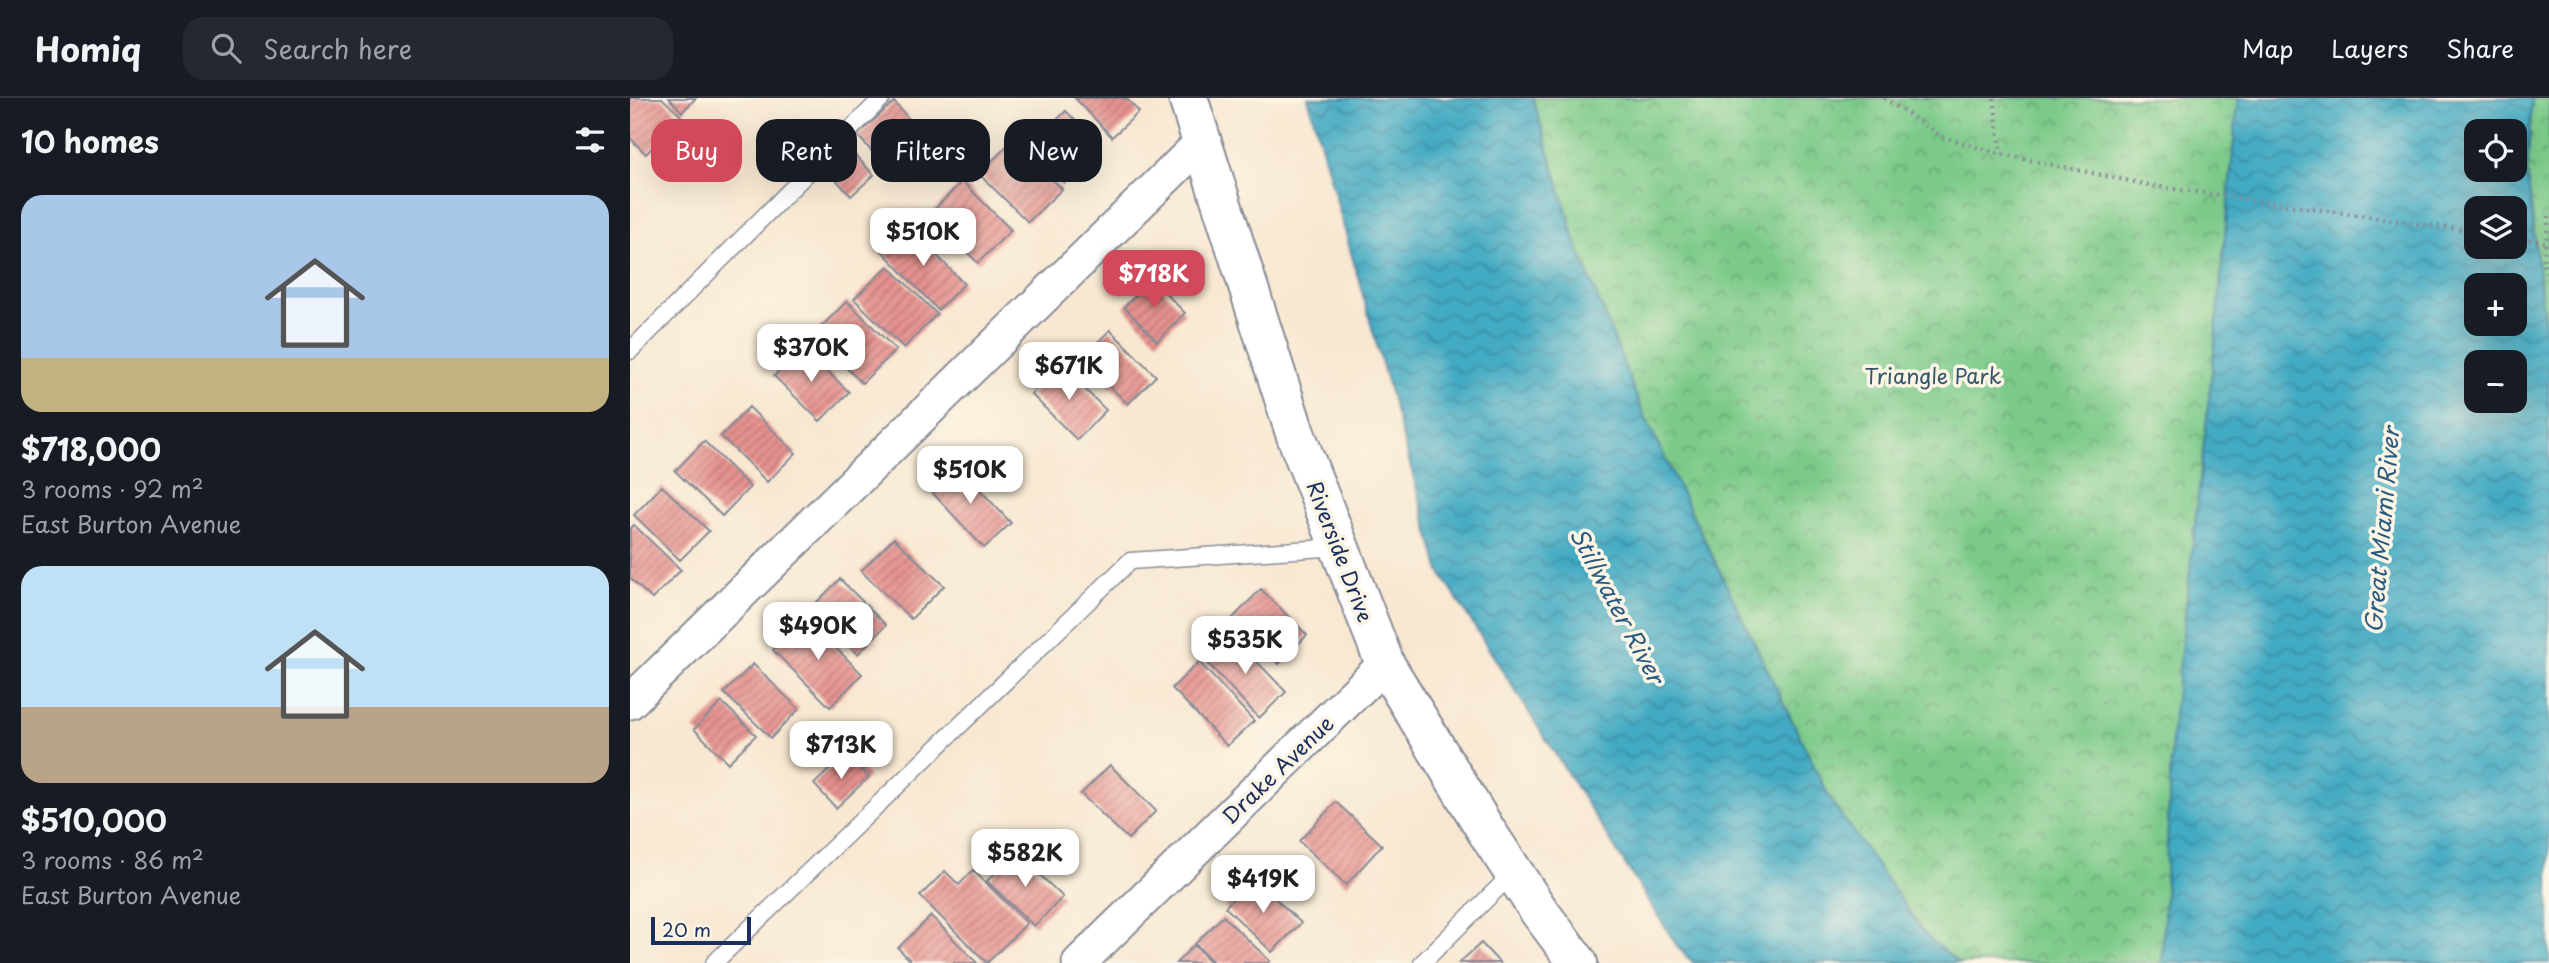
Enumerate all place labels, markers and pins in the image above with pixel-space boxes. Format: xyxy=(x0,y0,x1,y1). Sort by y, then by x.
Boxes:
pin: $510K xyxy=(874,208,972,268)
pin: $718K xyxy=(1105,250,1203,310)
pin: $370K xyxy=(762,324,860,384)
pin: $671K xyxy=(1020,342,1118,402)
pin: $510K xyxy=(921,446,1019,506)
pin: $490K xyxy=(769,602,867,662)
pin: $535K xyxy=(1196,616,1294,676)
pin: $713K xyxy=(792,722,890,781)
pin: $582K xyxy=(976,830,1074,889)
pin: $419K xyxy=(1214,856,1312,915)

